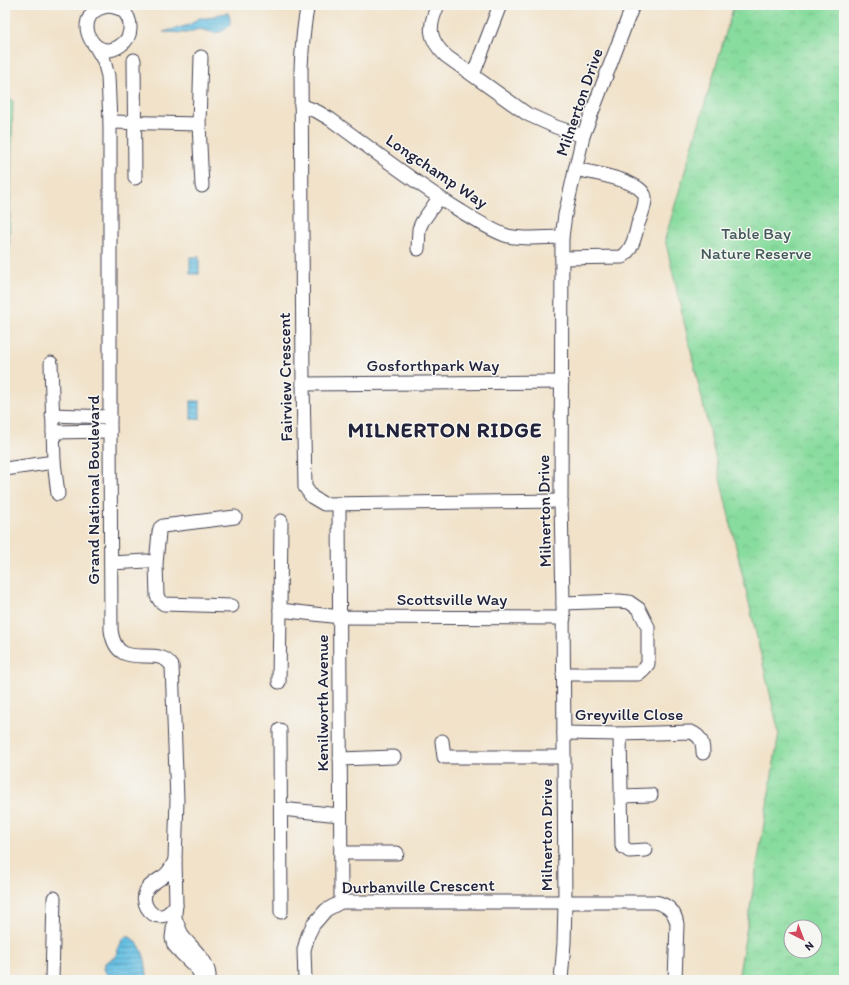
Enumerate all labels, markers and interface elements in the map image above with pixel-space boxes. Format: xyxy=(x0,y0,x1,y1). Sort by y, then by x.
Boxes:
street label: Milnerton Drive xyxy=(551,45,607,159)
street label: Longchamp Way xyxy=(382,129,492,213)
park label: Table Bay Nature Reserve xyxy=(700,223,812,263)
street label: Fairview Crescent xyxy=(274,312,296,442)
street label: Gosforthpark Way xyxy=(367,355,499,375)
street label: Grand National Boulevard xyxy=(83,395,103,585)
district label: MILNERTON RIDGE xyxy=(348,417,542,442)
street label: Milnerton Drive xyxy=(533,455,555,567)
street label: Scottsville Way xyxy=(397,589,507,609)
street label: Kenilworth Avenue xyxy=(312,635,332,772)
street label: Greyville Close xyxy=(575,704,683,724)
street label: Milnerton Drive xyxy=(536,779,556,891)
street label: Durbanville Crescent xyxy=(341,875,495,897)
north arrow xyxy=(783,919,823,959)
text: N xyxy=(802,939,816,953)

